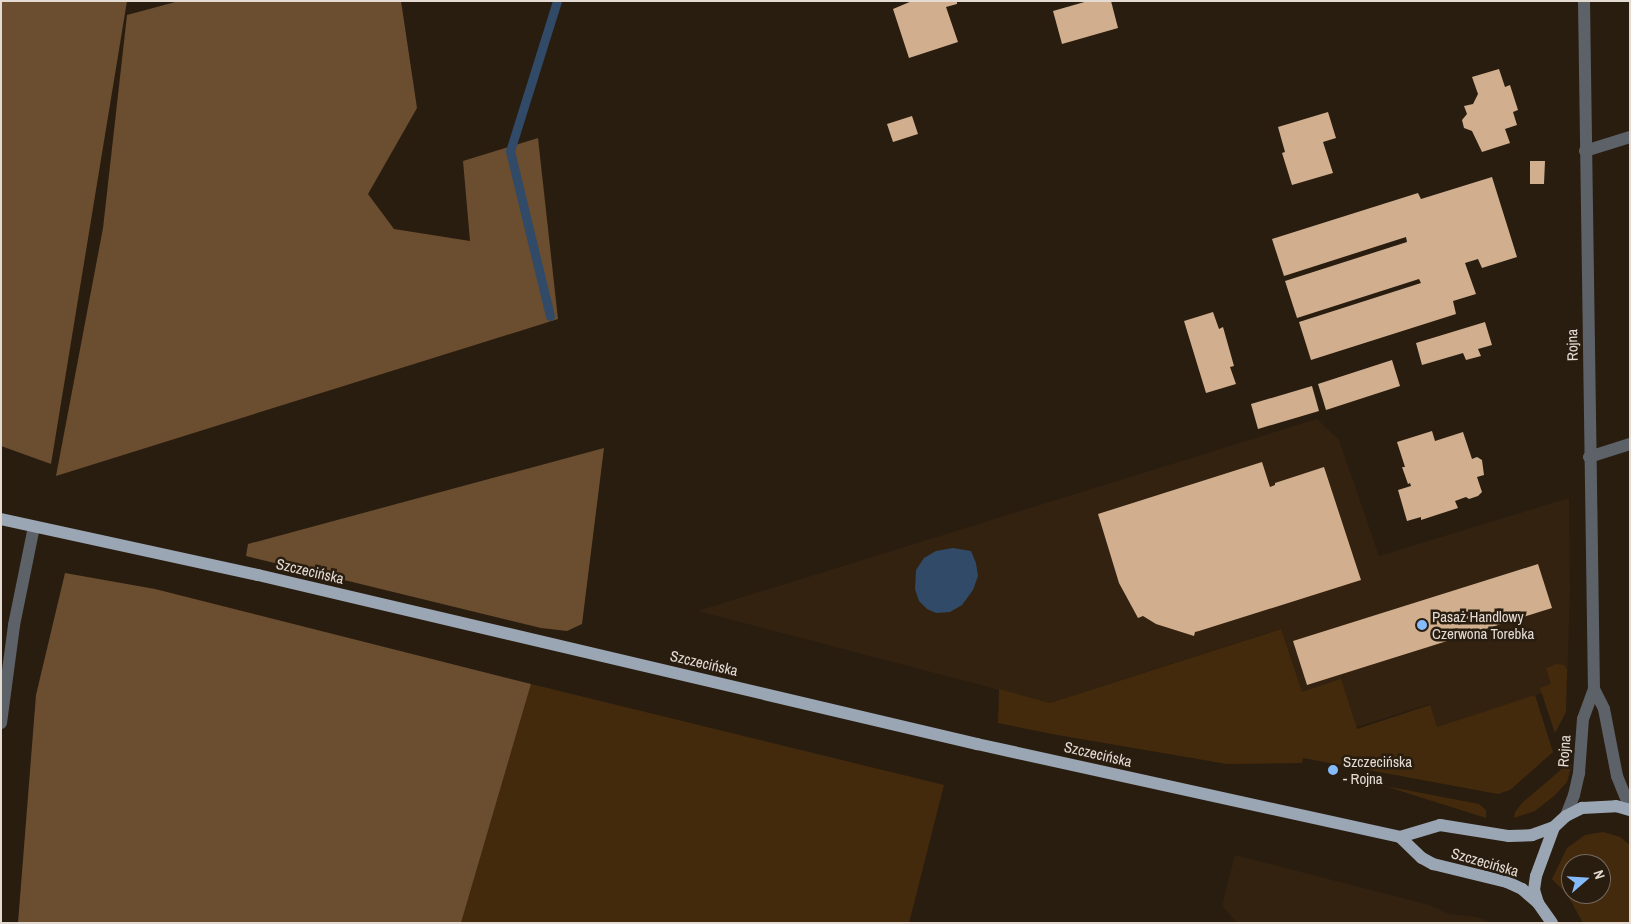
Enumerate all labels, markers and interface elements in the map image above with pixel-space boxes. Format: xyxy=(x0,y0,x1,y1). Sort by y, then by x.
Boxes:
street label: Rojna xyxy=(1563,329,1581,361)
street label: Szczecińska xyxy=(274,554,346,588)
place label: Pasaż Handlowy Czerwona Torebka xyxy=(1432,607,1535,642)
marker: Pasaż Handlowy Czerwona Torebka xyxy=(1416,619,1428,631)
street label: Szczecińska xyxy=(668,646,740,680)
street label: Rojna xyxy=(1554,734,1574,768)
street label: Szczecińska xyxy=(1062,737,1134,771)
place label: Szczecińska - Rojna xyxy=(1343,752,1412,787)
marker: Szczecińska - Rojna xyxy=(1327,764,1339,776)
street label: Szczecińska xyxy=(1449,844,1521,880)
north arrow xyxy=(1561,854,1611,904)
text: N xyxy=(1589,868,1609,881)

